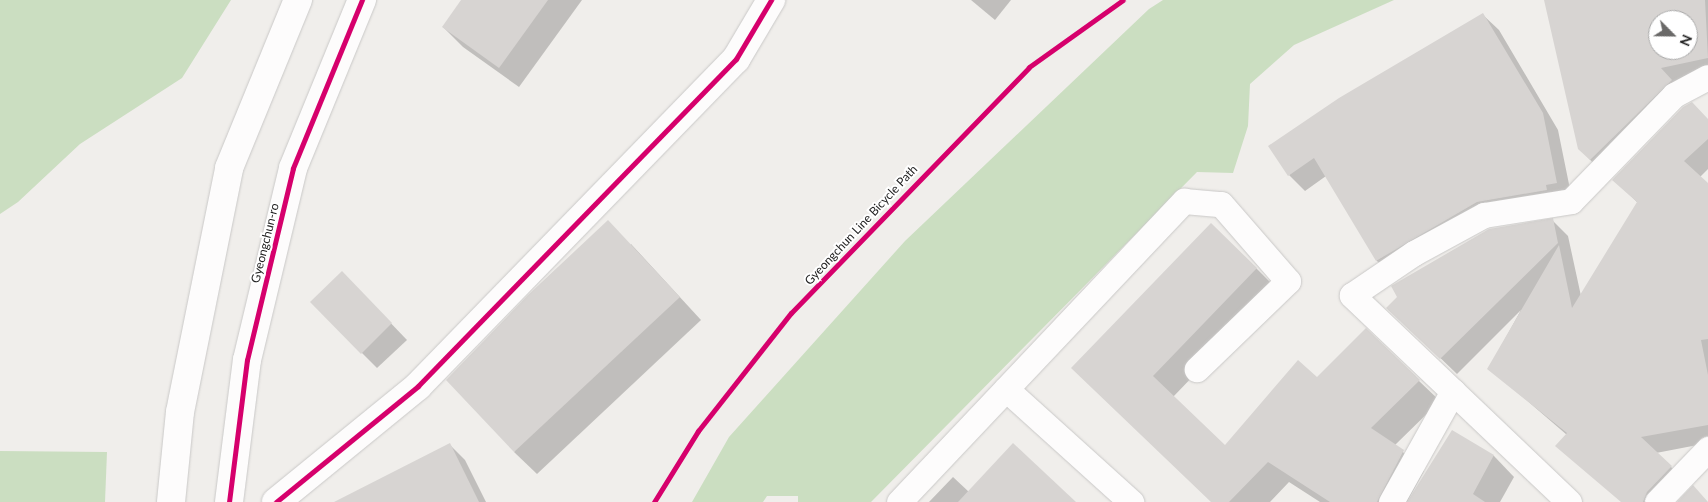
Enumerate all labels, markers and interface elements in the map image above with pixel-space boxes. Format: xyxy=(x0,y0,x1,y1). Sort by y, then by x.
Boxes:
north arrow xyxy=(1648,10,1698,60)
text: N xyxy=(1676,32,1696,49)
street label: Gyeongchun Line Bicycle Path xyxy=(802,162,920,288)
street label: Gyeongchun-ro xyxy=(248,202,282,284)

